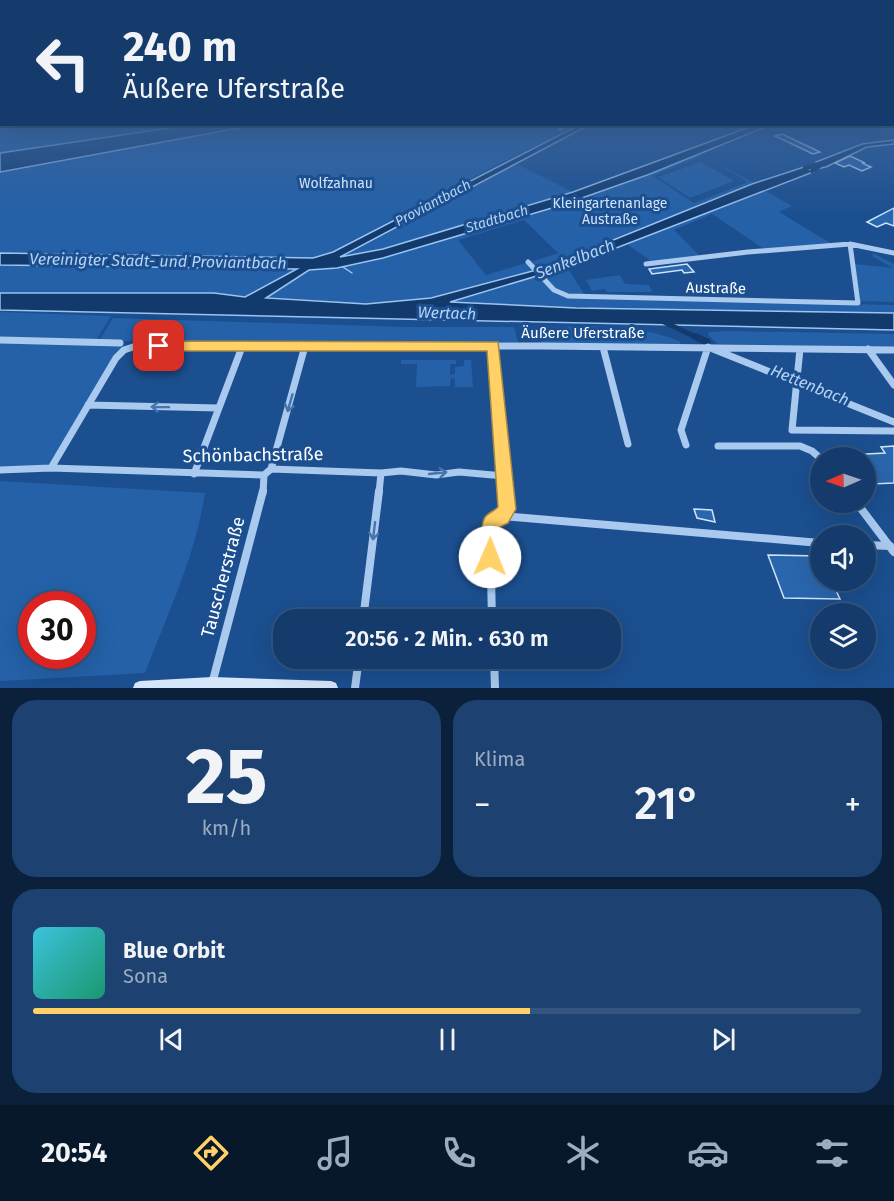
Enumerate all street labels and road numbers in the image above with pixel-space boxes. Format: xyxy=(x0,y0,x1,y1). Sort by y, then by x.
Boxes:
street label: Austraße xyxy=(686,278,746,298)
street label: Äußere Uferstraße xyxy=(521,324,645,342)
street label: Schönbachstraße xyxy=(182,443,324,467)
street label: Tauscherstraße xyxy=(196,514,250,640)

